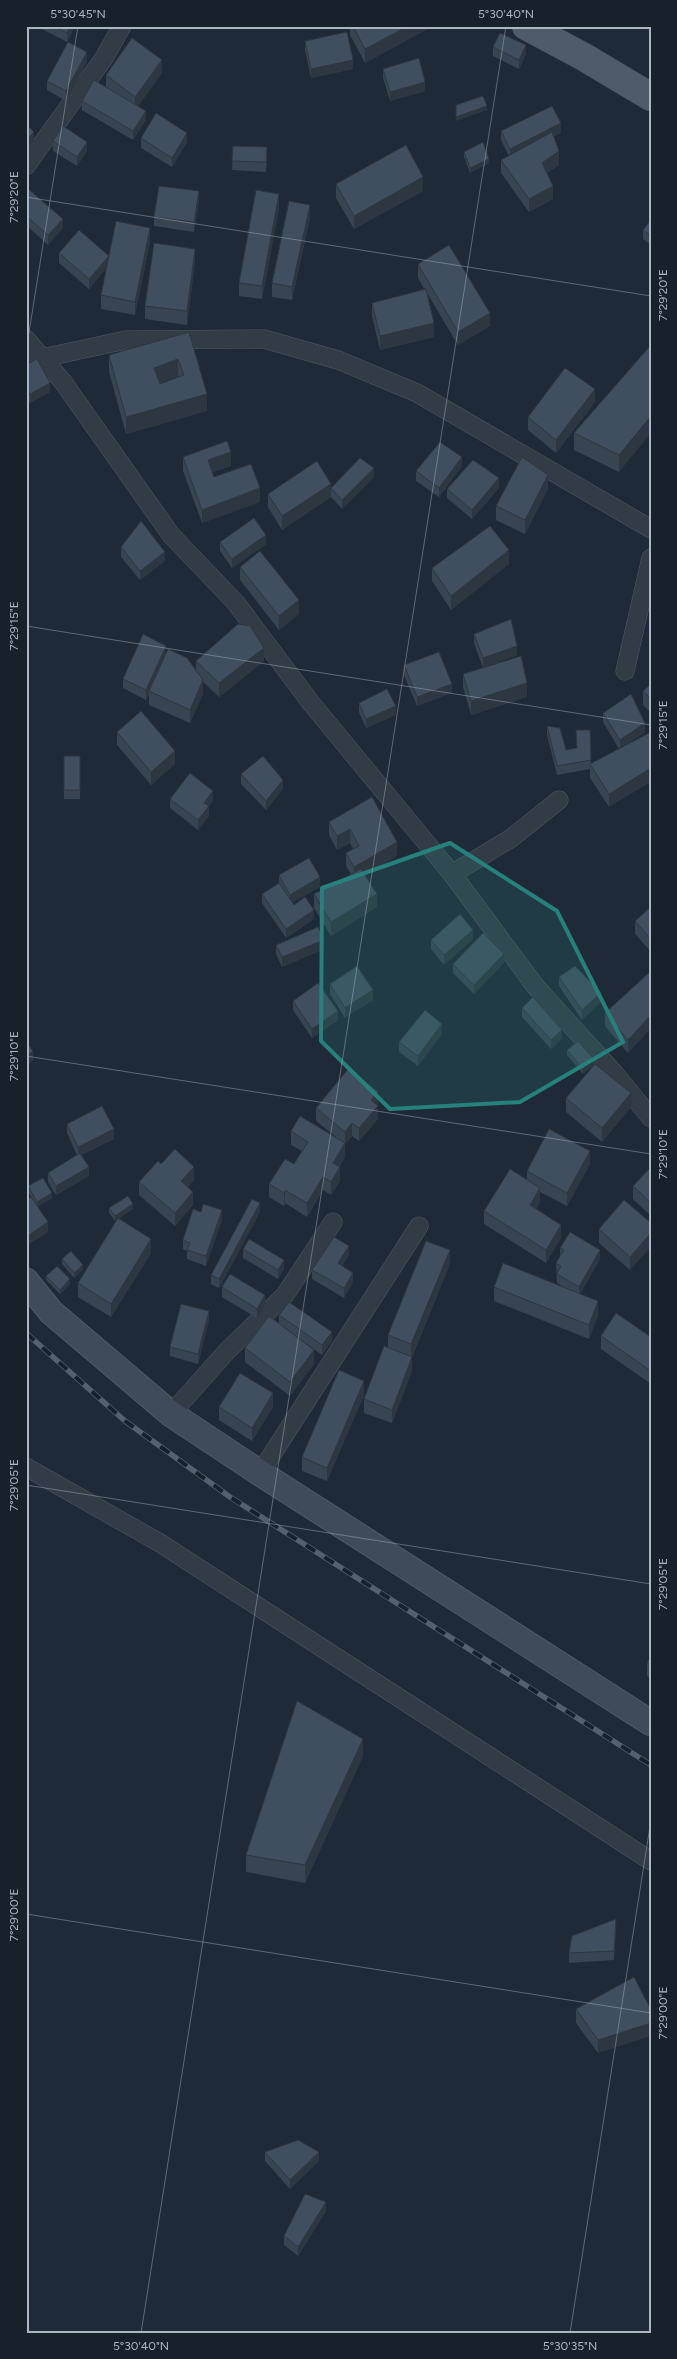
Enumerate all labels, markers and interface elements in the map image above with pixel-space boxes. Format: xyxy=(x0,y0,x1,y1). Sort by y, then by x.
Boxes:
text: 5°30'45"N xyxy=(50,7,106,21)
text: 5°30'40"N xyxy=(478,7,534,21)
text: 7°29'20"E xyxy=(7,171,21,223)
text: 7°29'20"E xyxy=(656,269,670,321)
text: 7°29'15"E xyxy=(7,601,21,651)
text: 7°29'15"E xyxy=(656,700,670,750)
text: 7°29'10"E xyxy=(7,1031,21,1081)
text: 7°29'10"E xyxy=(656,1129,670,1179)
text: 7°29'05"E xyxy=(7,1459,21,1511)
text: 7°29'05"E xyxy=(656,1558,670,1610)
text: 7°29'00"E xyxy=(7,1888,21,1942)
text: 7°29'00"E xyxy=(656,1986,670,2040)
text: 5°30'40"N xyxy=(113,2339,169,2353)
text: 5°30'35"N xyxy=(543,2339,597,2353)

